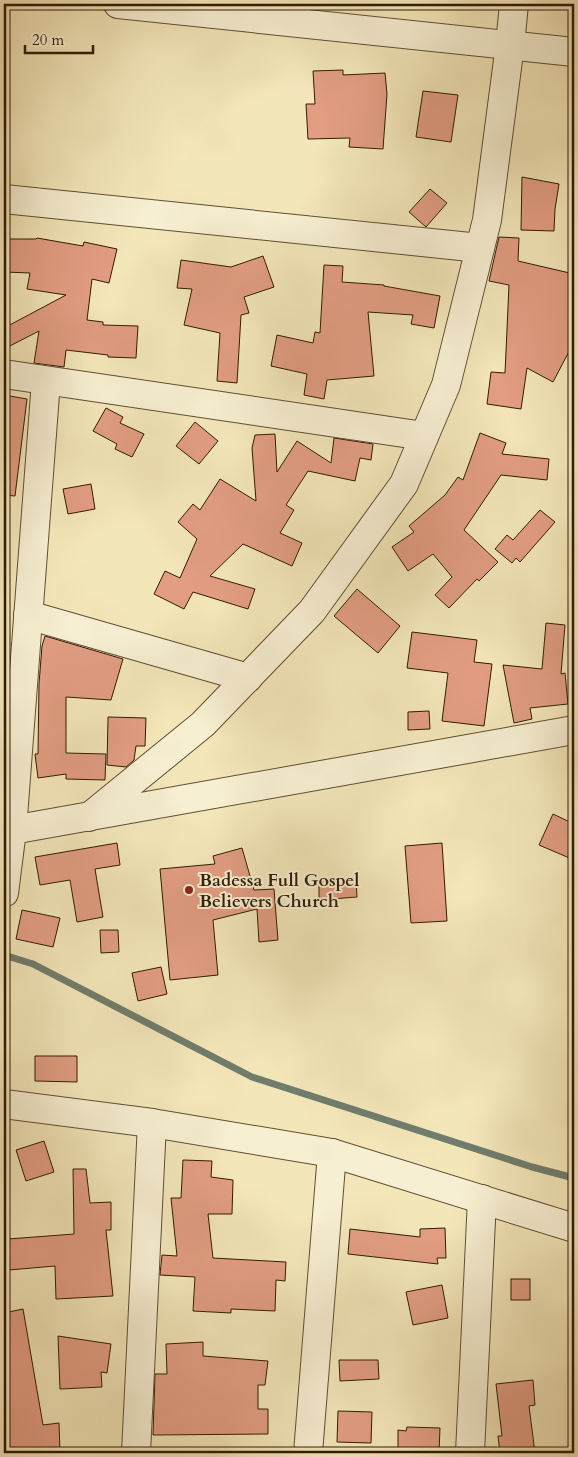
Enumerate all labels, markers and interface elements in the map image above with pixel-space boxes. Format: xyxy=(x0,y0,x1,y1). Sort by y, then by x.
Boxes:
scale bar xyxy=(25,22,92,54)
text: 20 m xyxy=(32,30,64,50)
place label: Badessa Full Gospel Believers Church xyxy=(199,868,359,914)
marker: Badessa Full Gospel Believers Church xyxy=(183,884,195,896)

